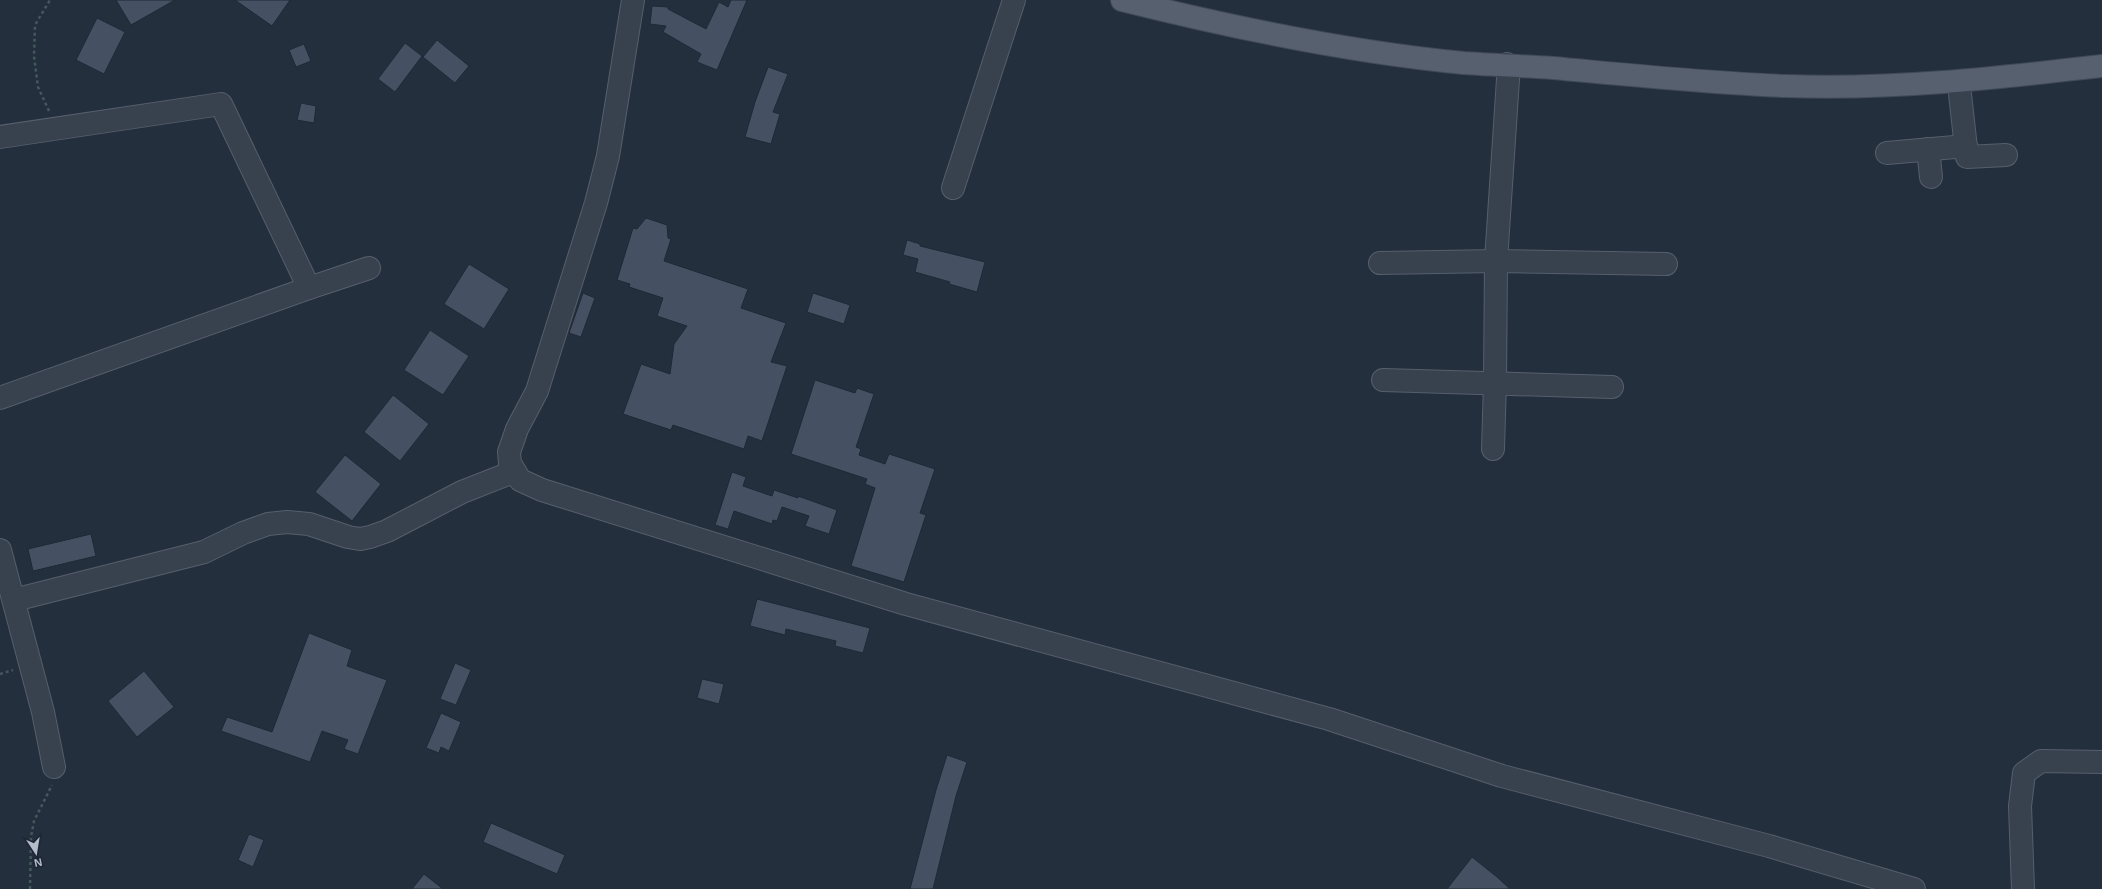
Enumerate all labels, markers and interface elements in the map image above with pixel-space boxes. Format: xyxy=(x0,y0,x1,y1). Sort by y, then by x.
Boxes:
north arrow xyxy=(16,833,56,873)
text: N xyxy=(33,856,43,869)

